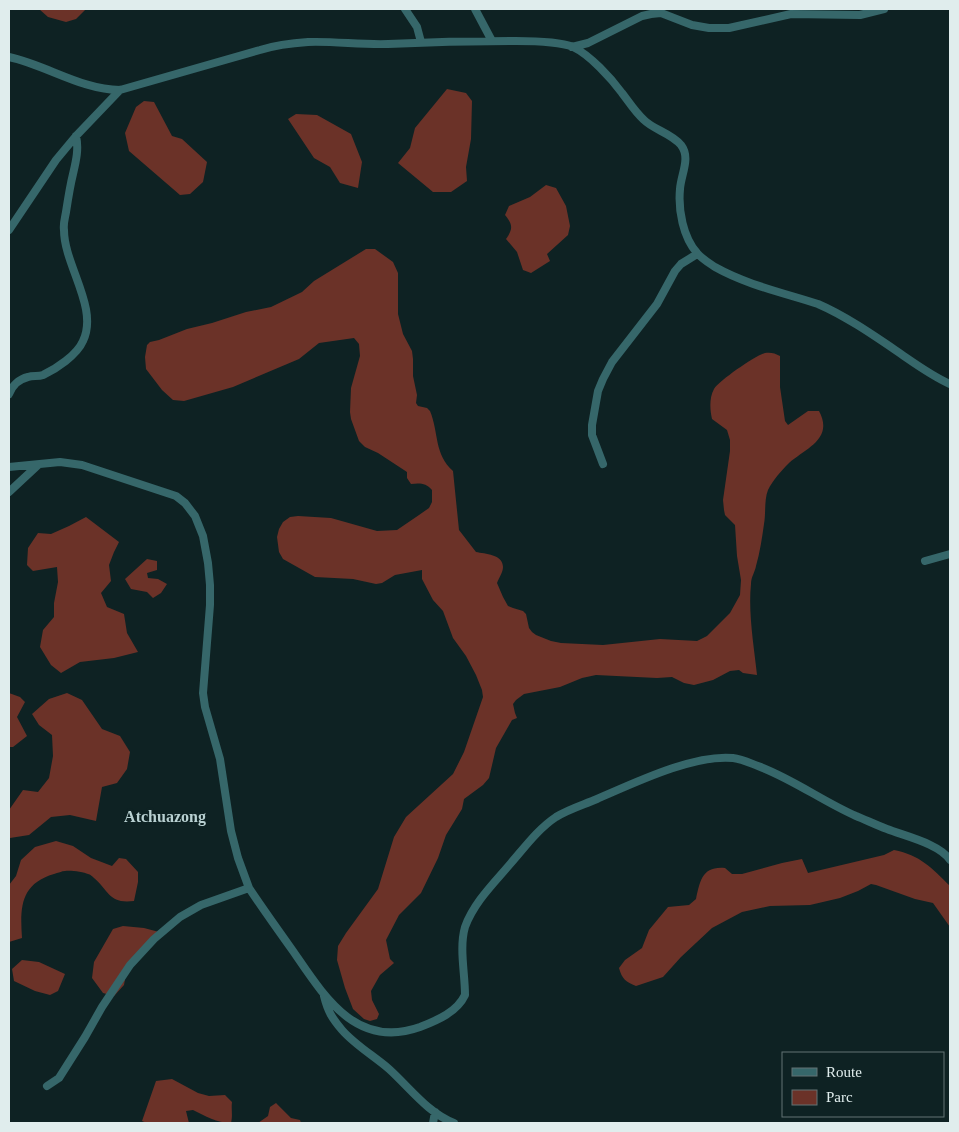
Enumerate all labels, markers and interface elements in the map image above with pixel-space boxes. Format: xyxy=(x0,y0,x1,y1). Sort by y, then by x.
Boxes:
district label: Atchuazong xyxy=(124,808,206,826)
legend xyxy=(782,1052,944,1117)
text: Route xyxy=(826,1064,862,1080)
text: Parc xyxy=(826,1089,853,1105)

